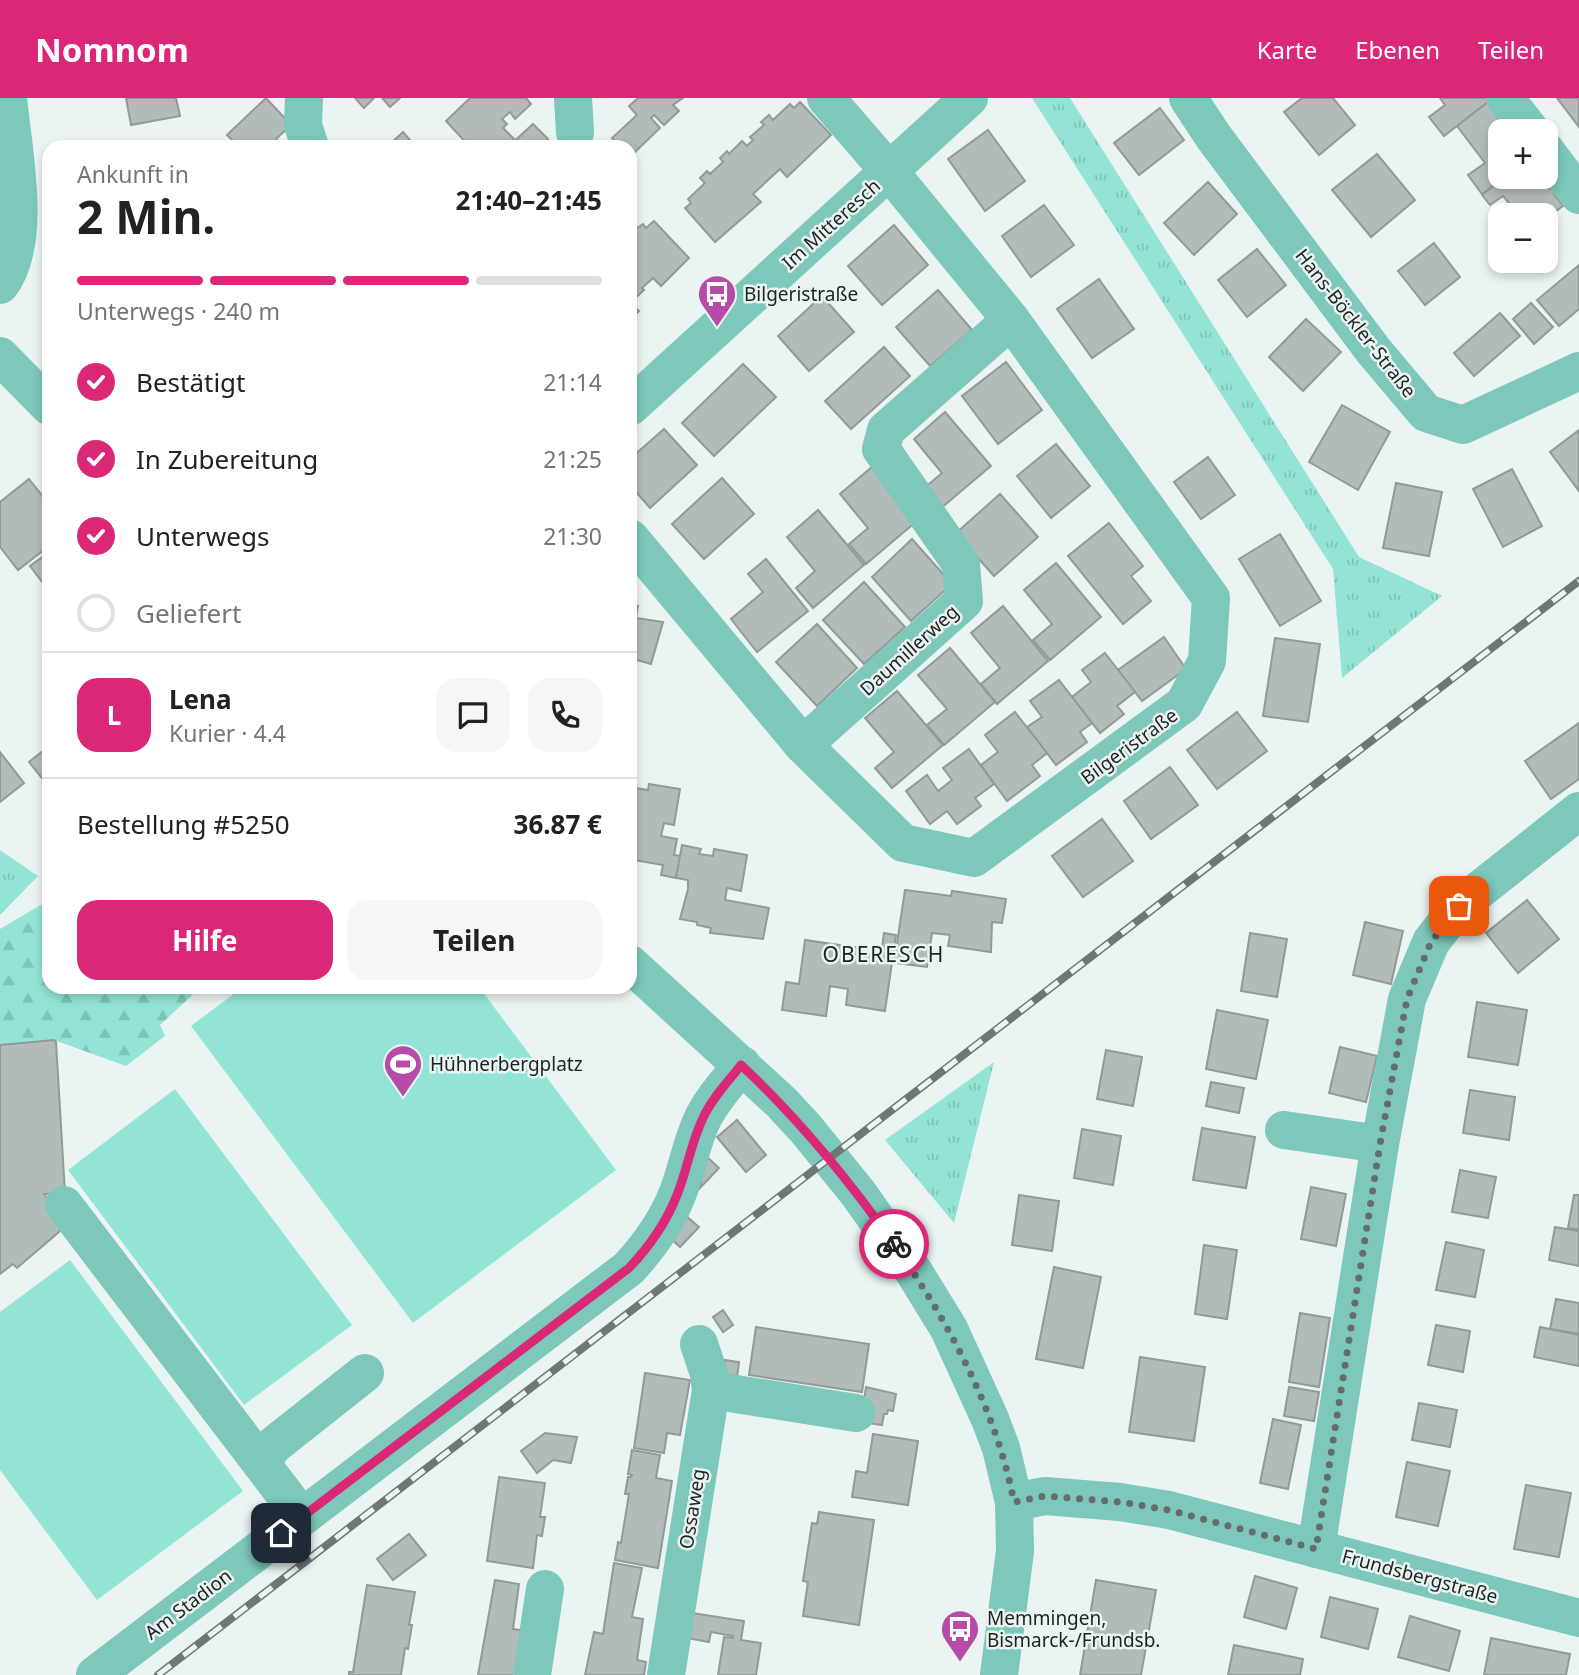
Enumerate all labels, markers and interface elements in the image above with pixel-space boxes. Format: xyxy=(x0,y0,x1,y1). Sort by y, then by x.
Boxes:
text: Nomnom xyxy=(35,27,189,72)
text: Karte xyxy=(1257,33,1317,66)
text: Ebenen xyxy=(1355,33,1440,66)
text: Teilen xyxy=(1478,33,1544,66)
map controls xyxy=(1488,119,1558,273)
button: + xyxy=(1488,119,1558,189)
text: Ankunft in xyxy=(77,158,189,190)
street label: Im Mitteresch xyxy=(776,173,886,275)
text: 21:40–21:45 xyxy=(455,182,602,218)
text: 2 Min. xyxy=(77,185,215,247)
button: − xyxy=(1488,203,1558,273)
street label: Hans-Böckler-Straße xyxy=(1290,243,1422,403)
bus stop icon: Bilgeristraße xyxy=(696,273,738,328)
place label: Bilgeristraße xyxy=(744,281,858,307)
text: Unterwegs · 240 m xyxy=(77,295,280,327)
icon: check xyxy=(77,363,115,401)
text: Bestätigt xyxy=(136,364,245,400)
text: 21:14 xyxy=(543,366,602,398)
icon: check xyxy=(77,440,115,478)
text: In Zubereitung xyxy=(136,441,318,477)
text: 21:25 xyxy=(543,443,602,475)
icon: check xyxy=(77,517,115,555)
text: Unterwegs xyxy=(136,518,269,554)
text: 21:30 xyxy=(543,520,602,552)
text: Geliefert xyxy=(136,595,241,631)
street label: Daumillerweg xyxy=(854,599,964,701)
button: chat xyxy=(436,678,510,752)
button: phone xyxy=(528,678,602,752)
text: Lena xyxy=(169,681,232,717)
text: L xyxy=(107,697,121,733)
street label: Bilgeristraße xyxy=(1075,702,1183,790)
text: Kurier · 4.4 xyxy=(169,717,286,749)
text: Bestellung #5250 xyxy=(77,806,290,842)
text: 36.87 € xyxy=(514,806,602,842)
pin xyxy=(1429,876,1489,936)
icon: bag xyxy=(1440,887,1478,925)
button: Hilfe xyxy=(77,900,333,980)
button: Teilen xyxy=(347,900,602,980)
district label: OBERESCH xyxy=(823,940,945,968)
sports icon: Hühnerbergplatz xyxy=(382,1043,424,1098)
place label: Hühnerbergplatz xyxy=(430,1051,583,1077)
courier xyxy=(859,1209,929,1279)
icon: bike xyxy=(875,1225,913,1263)
street label: Ossaweg xyxy=(673,1467,711,1551)
pin xyxy=(251,1503,311,1563)
icon: home xyxy=(262,1514,300,1552)
street label: Frundsbergstraße xyxy=(1339,1543,1501,1609)
street label: Am Stadion xyxy=(139,1563,237,1645)
place label: Memmingen, Bismarck-/Frundsb. xyxy=(987,1605,1160,1653)
bus stop icon: Memmingen, Bismarck-/Frundsb. xyxy=(939,1608,981,1663)

